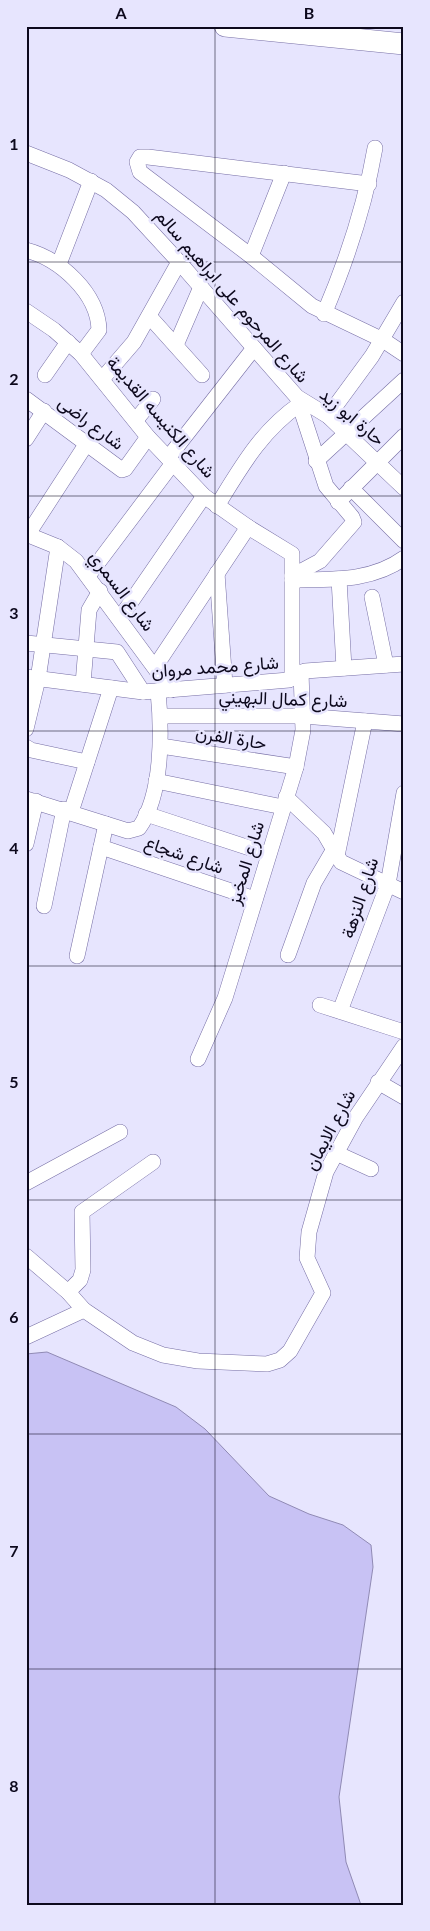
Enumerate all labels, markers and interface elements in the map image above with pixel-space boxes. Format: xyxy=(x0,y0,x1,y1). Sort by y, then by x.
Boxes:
text: A xyxy=(114,3,127,22)
text: B xyxy=(304,3,314,22)
text: 1 xyxy=(9,134,19,153)
street label: شارع المرحوم على ابراهيم سالم xyxy=(150,204,314,388)
street label: شارع الكنيسه القديمة xyxy=(101,351,221,483)
text: 2 xyxy=(9,369,19,388)
street label: حارة ابو زيد xyxy=(315,383,390,450)
street label: شارع راضى xyxy=(53,390,129,456)
street label: شارع السمري xyxy=(81,546,160,638)
text: 3 xyxy=(9,603,19,622)
street label: شارع محمد مروان xyxy=(150,651,280,683)
street label: شارع كمال البهيني xyxy=(218,685,348,716)
street label: حارة الفرن xyxy=(194,721,268,754)
street label: شارع المخبز xyxy=(222,818,270,909)
street label: شارع شجاع xyxy=(141,830,227,880)
text: 4 xyxy=(9,838,19,857)
street label: شارع النزهة xyxy=(336,855,384,941)
text: 5 xyxy=(9,1072,19,1091)
street label: شارع الايمان xyxy=(299,1085,361,1175)
text: 6 xyxy=(9,1307,19,1326)
text: 7 xyxy=(9,1541,19,1560)
text: 8 xyxy=(9,1776,19,1795)

